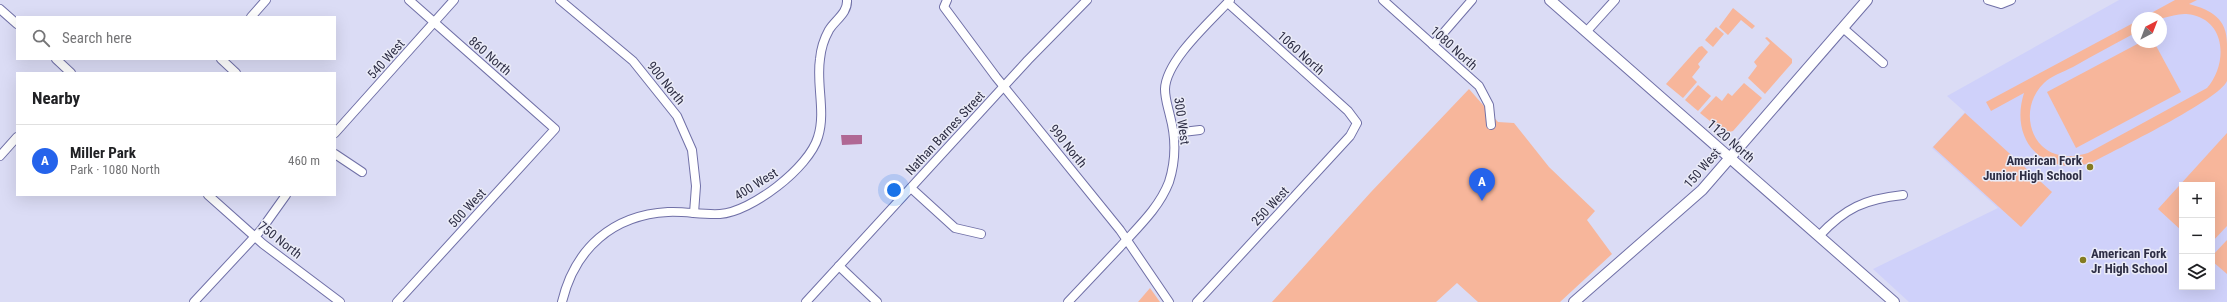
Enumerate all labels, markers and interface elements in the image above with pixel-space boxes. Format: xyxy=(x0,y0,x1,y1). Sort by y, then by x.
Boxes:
north arrow xyxy=(2131,12,2167,48)
search box xyxy=(16,16,336,60)
street label: 1080 North xyxy=(1428,23,1480,73)
icon: search xyxy=(30,27,52,49)
street label: 1060 North xyxy=(1275,28,1327,78)
text: Search here xyxy=(62,29,132,47)
street label: 860 North xyxy=(466,34,514,78)
street label: 540 West xyxy=(364,36,408,82)
street label: 900 North xyxy=(644,58,688,108)
text: Nearby xyxy=(32,88,80,108)
street label: Nathan Barnes Street xyxy=(902,88,988,178)
street label: 300 West xyxy=(1171,96,1193,146)
street label: 1120 North xyxy=(1704,116,1758,166)
street label: 990 North xyxy=(1046,121,1090,171)
text: Miller Park xyxy=(70,144,136,162)
street label: 150 West xyxy=(1681,145,1723,191)
text: A xyxy=(41,153,49,168)
text: 460 m xyxy=(288,153,320,168)
place label: American Fork Junior High School xyxy=(1983,153,2083,183)
text: Park · 1080 North xyxy=(70,162,160,177)
marker: American Fork Junior High School xyxy=(2085,162,2095,172)
street label: 400 West xyxy=(732,165,780,203)
pin: A xyxy=(1469,168,1495,201)
your location xyxy=(884,180,904,200)
map controls xyxy=(2179,182,2215,290)
button: + xyxy=(2179,182,2215,218)
street label: 250 West xyxy=(1248,183,1292,229)
street label: 500 West xyxy=(445,185,489,231)
street label: 750 North xyxy=(255,218,305,262)
button: − xyxy=(2179,218,2215,254)
place label: American Fork Jr High School xyxy=(2091,246,2167,276)
button: layers xyxy=(2179,254,2215,290)
marker: American Fork Jr High School xyxy=(2078,255,2088,265)

